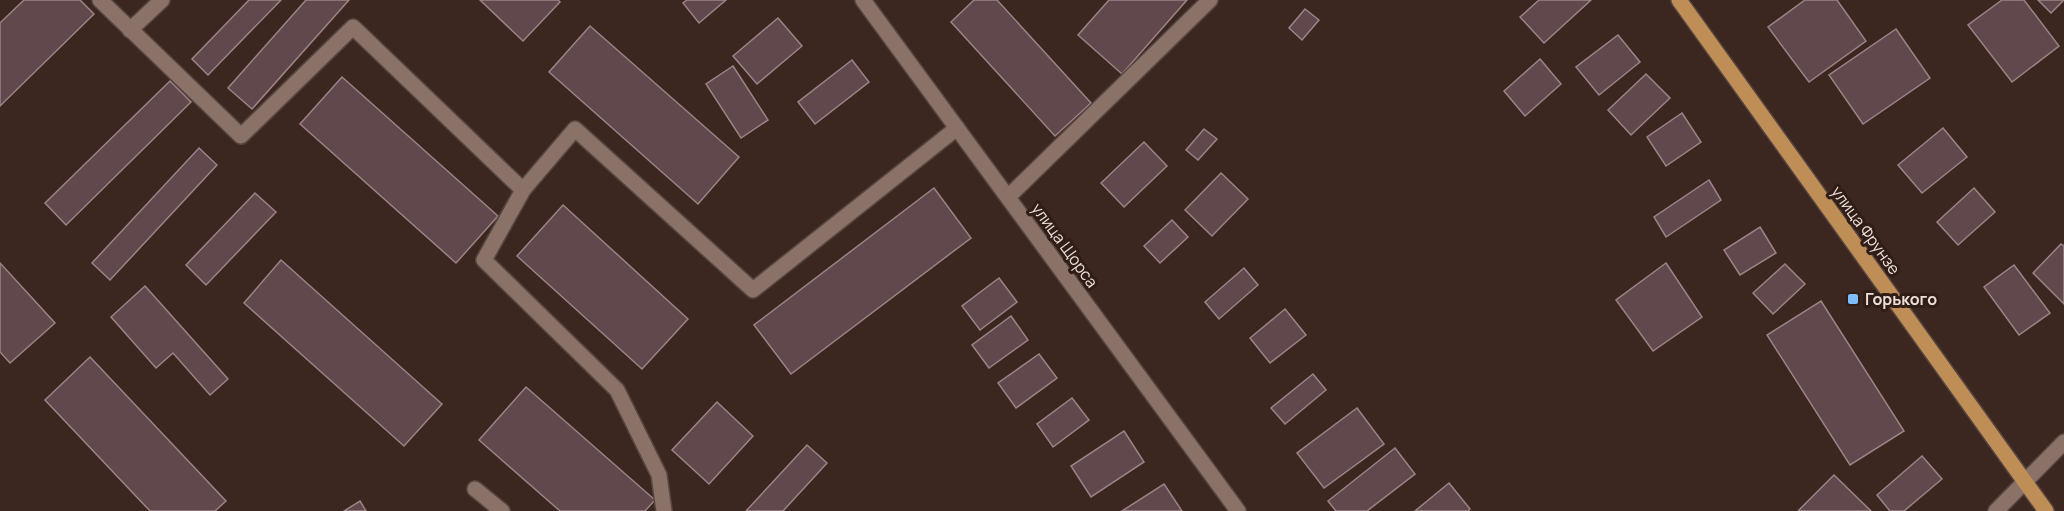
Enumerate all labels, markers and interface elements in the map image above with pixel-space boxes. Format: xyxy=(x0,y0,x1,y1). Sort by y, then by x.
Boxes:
street label: улица Фрунзе xyxy=(1826,181,1906,279)
street label: улица Щорса xyxy=(1027,198,1103,292)
place label: Горького xyxy=(1865,288,1937,310)
marker: Горького xyxy=(1846,292,1860,306)

